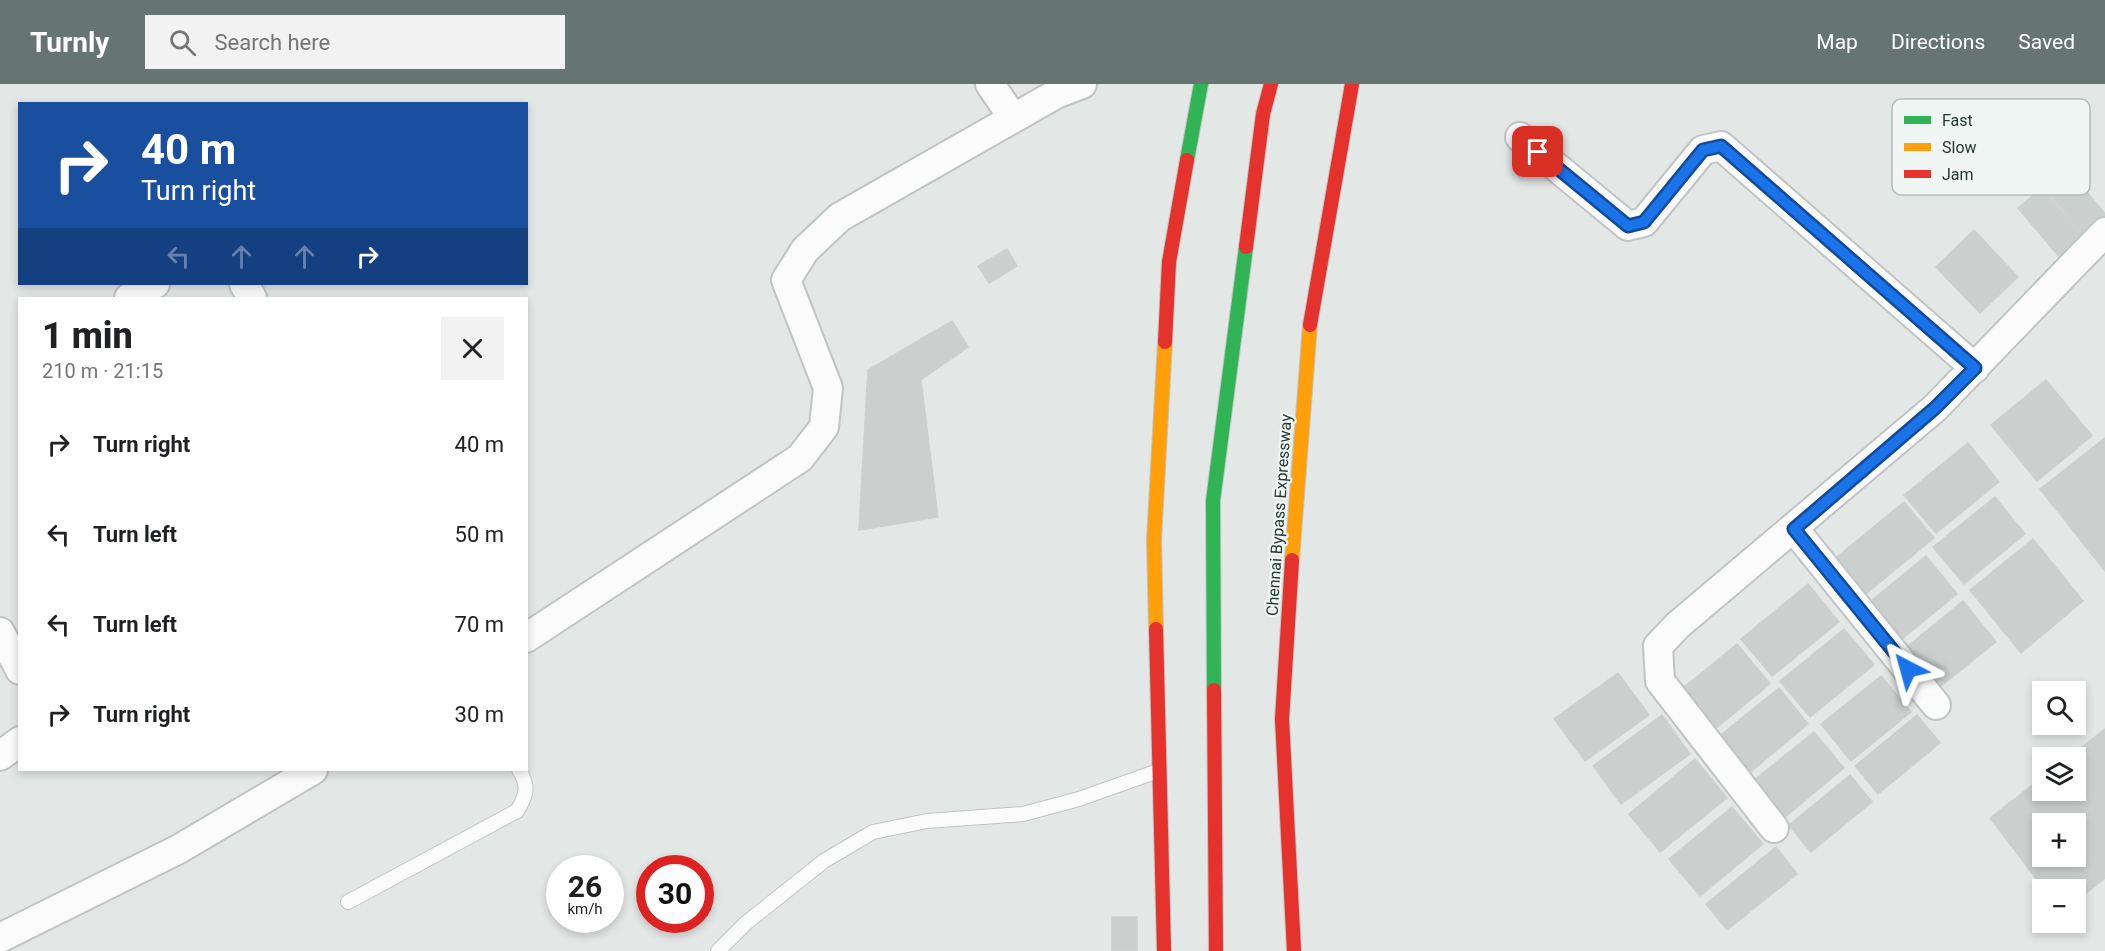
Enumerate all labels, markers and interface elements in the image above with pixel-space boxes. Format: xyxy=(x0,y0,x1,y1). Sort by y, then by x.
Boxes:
search box xyxy=(145,15,565,69)
text: Turnly xyxy=(30,26,109,59)
icon: search xyxy=(166,26,199,59)
text: Search here xyxy=(214,30,330,55)
text: Map xyxy=(1816,30,1858,54)
text: Directions xyxy=(1891,30,1985,54)
text: Saved xyxy=(2018,30,2075,54)
legend xyxy=(1892,99,2090,195)
text: Fast xyxy=(1942,111,1973,130)
text: 40 m xyxy=(141,125,236,174)
icon: right xyxy=(42,126,120,204)
pin xyxy=(1512,126,1563,177)
icon: arrive xyxy=(1521,135,1554,168)
text: Slow xyxy=(1942,138,1977,157)
text: Jam xyxy=(1942,165,1974,184)
text: Turn right xyxy=(141,175,256,207)
icon: left xyxy=(162,240,195,273)
icon: ahead xyxy=(225,240,258,273)
icon: ahead xyxy=(288,240,321,273)
icon: right xyxy=(351,240,384,273)
text: 1 min xyxy=(42,315,133,357)
button: close xyxy=(441,317,504,380)
text: 210 m · 21:15 xyxy=(42,359,163,383)
street label: Chennai Bypass Expressway xyxy=(1262,413,1296,616)
icon: right xyxy=(42,428,75,461)
text: Turn right xyxy=(93,432,190,457)
text: 40 m xyxy=(455,432,504,457)
icon: left xyxy=(42,518,75,551)
text: Turn left xyxy=(93,522,177,547)
text: 50 m xyxy=(455,522,504,547)
icon: left xyxy=(42,608,75,641)
text: Turn left xyxy=(93,612,177,637)
text: 70 m xyxy=(455,612,504,637)
position arrow xyxy=(1876,637,1940,701)
map controls xyxy=(2032,681,2086,933)
button: search xyxy=(2032,681,2086,735)
icon: right xyxy=(42,698,75,731)
text: Turn right xyxy=(93,702,190,727)
text: 30 m xyxy=(455,702,504,727)
button: layers xyxy=(2032,747,2086,801)
button: + xyxy=(2032,813,2086,867)
speed limit sign: 30 xyxy=(636,855,714,933)
text: 26 xyxy=(568,869,602,904)
button: − xyxy=(2032,879,2086,933)
text: km/h xyxy=(567,900,603,918)

